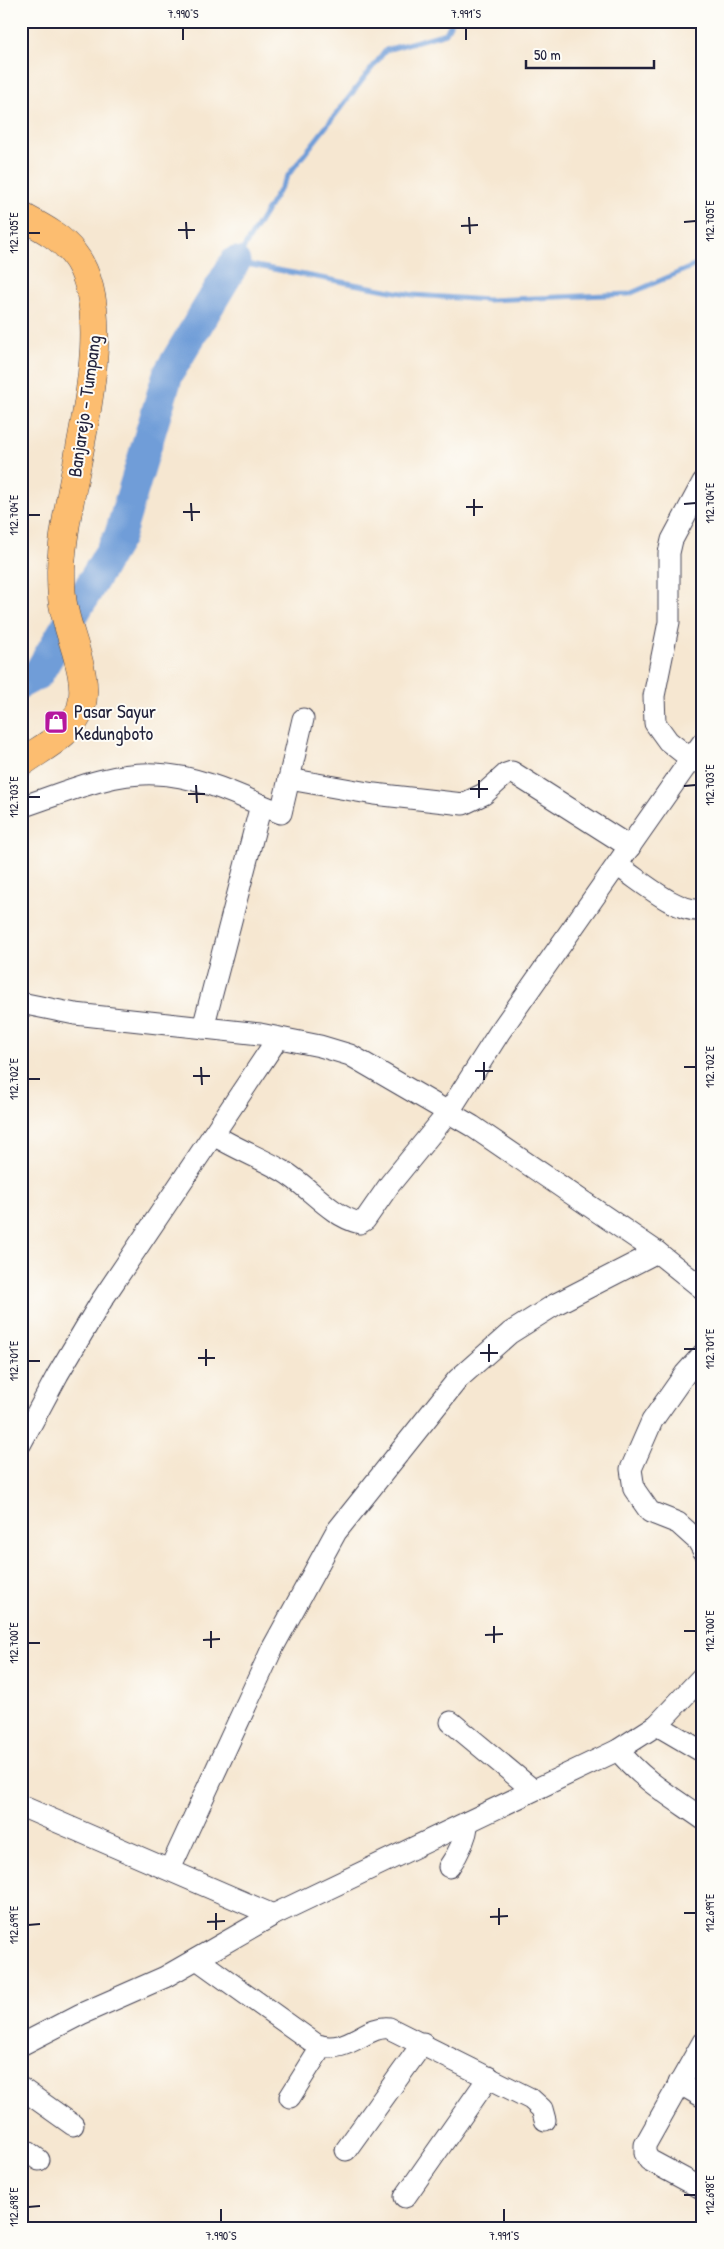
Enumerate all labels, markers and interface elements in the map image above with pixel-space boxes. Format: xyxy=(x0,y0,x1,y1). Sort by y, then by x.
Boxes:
text: 7.990°S xyxy=(168,5,199,22)
text: 7.991°S xyxy=(451,5,481,22)
scale bar xyxy=(526,38,654,70)
text: 50 m xyxy=(534,44,561,65)
text: 112.705°E xyxy=(701,200,718,242)
text: 112.705°E xyxy=(5,212,22,254)
street label: Banjarejo - Tumpang xyxy=(61,333,107,479)
text: 112.704°E xyxy=(701,482,718,523)
text: 112.704°E xyxy=(5,494,22,535)
place label: Pasar Sayur Kedungboto xyxy=(74,698,157,746)
shop icon: Pasar Sayur Kedungboto xyxy=(43,709,69,735)
text: 112.703°E xyxy=(701,763,718,806)
text: 112.703°E xyxy=(5,775,22,818)
text: 112.702°E xyxy=(701,1045,718,1088)
text: 112.702°E xyxy=(5,1057,22,1100)
text: 112.701°E xyxy=(701,1328,718,1369)
text: 112.701°E xyxy=(5,1340,22,1381)
text: 112.700°E xyxy=(701,1609,718,1652)
text: 112.700°E xyxy=(5,1621,22,1664)
text: 112.699°E xyxy=(701,1893,718,1932)
text: 112.699°E xyxy=(5,1905,22,1944)
text: 112.698°E xyxy=(701,2175,718,2215)
text: 112.698°E xyxy=(5,2187,22,2227)
text: 7.990°S xyxy=(206,2227,237,2244)
text: 7.991°S xyxy=(489,2227,519,2244)

